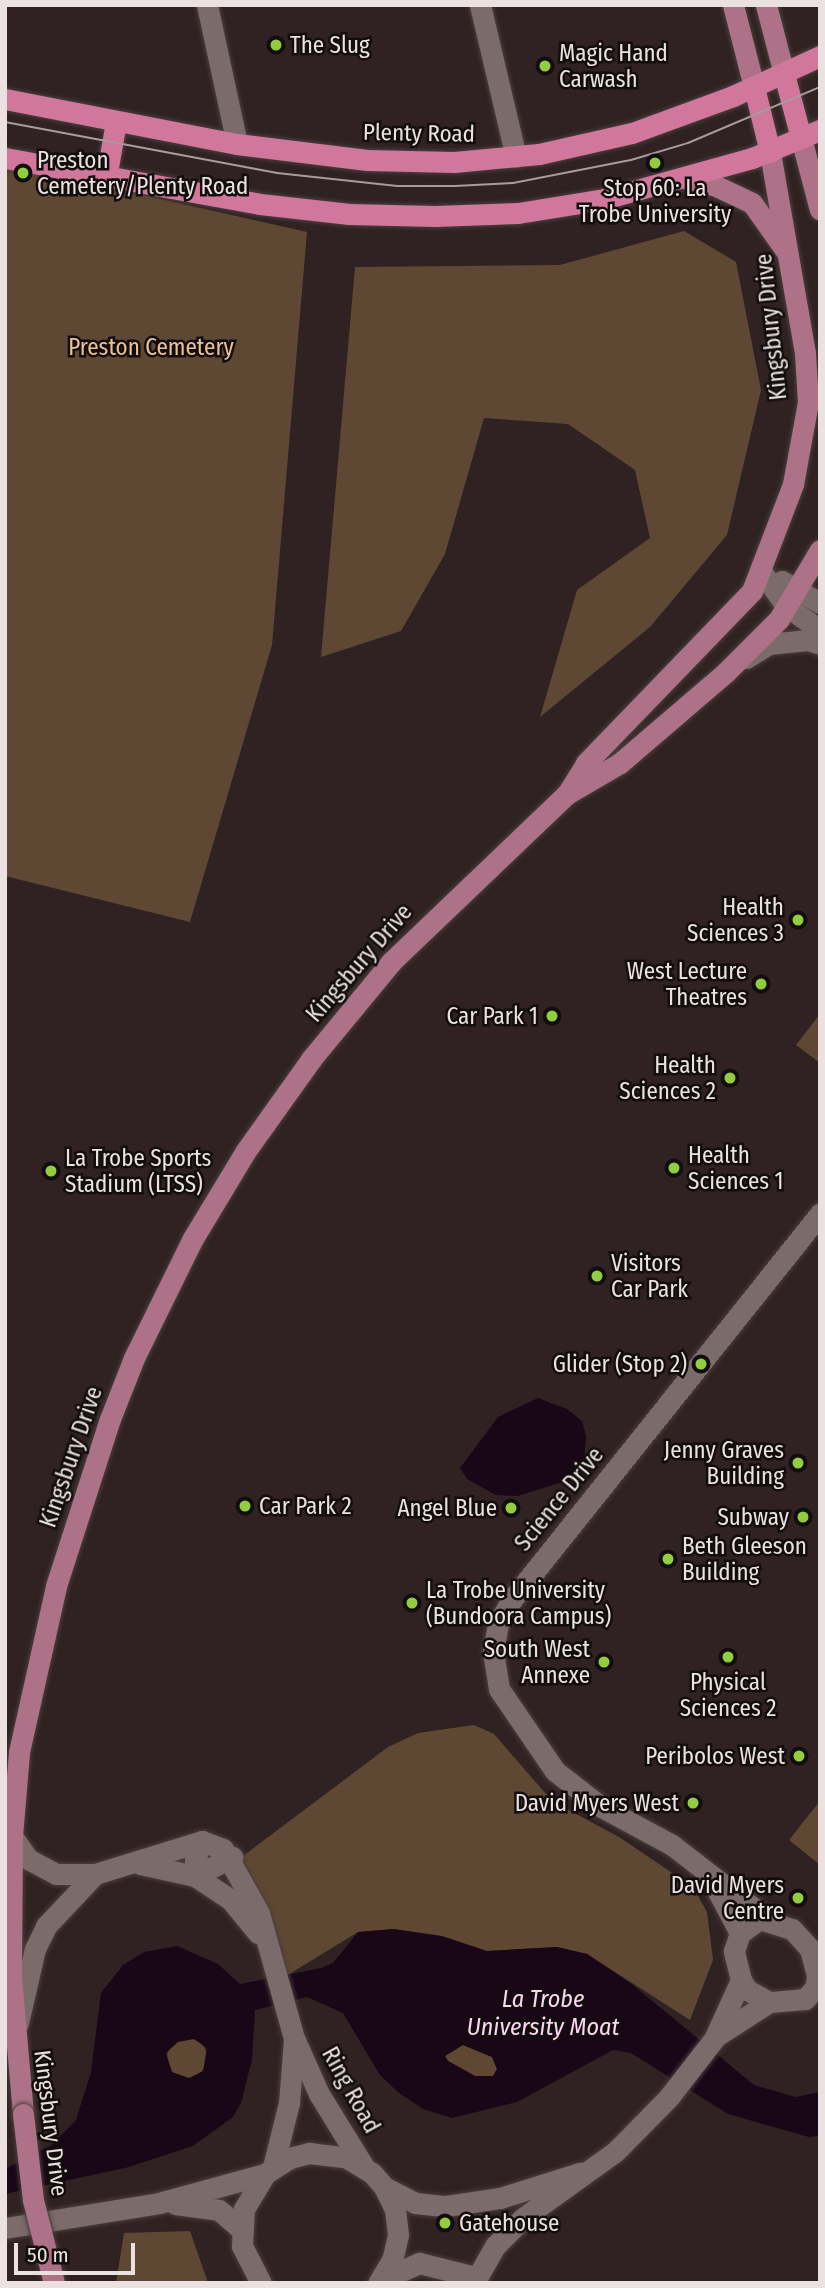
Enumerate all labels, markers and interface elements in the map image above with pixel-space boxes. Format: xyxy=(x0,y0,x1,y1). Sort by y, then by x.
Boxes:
place label: The Slug xyxy=(290,31,370,59)
marker: The Slug xyxy=(268,37,284,53)
place label: Magic Hand Carwash xyxy=(559,39,668,93)
marker: Magic Hand Carwash xyxy=(537,58,553,74)
street label: Plenty Road xyxy=(363,118,475,148)
place label: Preston Cemetery/Plenty Road xyxy=(37,146,248,200)
marker: Stop 60: La Trobe University xyxy=(647,155,663,171)
marker: Preston Cemetery/Plenty Road xyxy=(15,165,31,181)
place label: Stop 60: La Trobe University xyxy=(579,174,731,228)
street label: Kingsbury Drive xyxy=(750,252,792,402)
park label: Preston Cemetery xyxy=(68,333,234,361)
place label: Health Sciences 3 xyxy=(687,893,784,947)
street label: Kingsbury Drive xyxy=(300,898,418,1028)
marker: Health Sciences 3 xyxy=(790,912,806,928)
place label: West Lecture Theatres xyxy=(627,957,747,1011)
marker: West Lecture Theatres xyxy=(753,976,769,992)
place label: Car Park 1 xyxy=(447,1002,538,1030)
marker: Car Park 1 xyxy=(544,1008,560,1024)
place label: Health Sciences 2 xyxy=(619,1051,716,1105)
marker: Health Sciences 2 xyxy=(722,1070,738,1086)
place label: Health Sciences 1 xyxy=(688,1141,783,1195)
place label: La Trobe Sports Stadium (LTSS) xyxy=(65,1144,211,1198)
marker: Health Sciences 1 xyxy=(666,1160,682,1176)
marker: La Trobe Sports Stadium (LTSS) xyxy=(43,1163,59,1179)
place label: Visitors Car Park xyxy=(611,1249,688,1303)
marker: Visitors Car Park xyxy=(589,1268,605,1284)
place label: Glider (Stop 2) xyxy=(553,1350,687,1378)
marker: Glider (Stop 2) xyxy=(693,1356,709,1372)
street label: Kingsbury Drive xyxy=(34,1383,108,1531)
place label: Jenny Graves Building xyxy=(664,1436,784,1490)
street label: Science Drive xyxy=(509,1442,609,1556)
marker: Jenny Graves Building xyxy=(790,1455,806,1471)
place label: Car Park 2 xyxy=(259,1492,352,1520)
place label: Angel Blue xyxy=(397,1494,497,1522)
marker: Car Park 2 xyxy=(237,1498,253,1514)
marker: Angel Blue xyxy=(503,1500,519,1516)
place label: Subway xyxy=(717,1503,789,1531)
marker: Subway xyxy=(795,1509,811,1525)
place label: Beth Gleeson Building xyxy=(682,1532,807,1586)
marker: Beth Gleeson Building xyxy=(660,1551,676,1567)
place label: La Trobe University (Bundoora Campus) xyxy=(426,1576,611,1630)
marker: La Trobe University (Bundoora Campus) xyxy=(404,1595,420,1611)
place label: South West Annexe xyxy=(484,1635,590,1689)
marker: Physical Sciences 2 xyxy=(720,1649,736,1665)
marker: South West Annexe xyxy=(596,1654,612,1670)
place label: Physical Sciences 2 xyxy=(680,1668,776,1722)
place label: Peribolos West xyxy=(645,1742,785,1770)
marker: Peribolos West xyxy=(791,1748,807,1764)
place label: David Myers West xyxy=(515,1789,679,1817)
marker: David Myers West xyxy=(685,1795,701,1811)
place label: David Myers Centre xyxy=(671,1871,784,1925)
marker: David Myers Centre xyxy=(790,1890,806,1906)
water label: La Trobe University Moat xyxy=(467,1986,619,2042)
street label: Ring Road xyxy=(316,2042,386,2138)
street label: Kingsbury Drive xyxy=(28,2048,74,2198)
place label: Gatehouse xyxy=(459,2209,559,2237)
marker: Gatehouse xyxy=(437,2215,453,2231)
scale bar xyxy=(18,2228,138,2272)
text: 50 m xyxy=(27,2242,69,2268)

